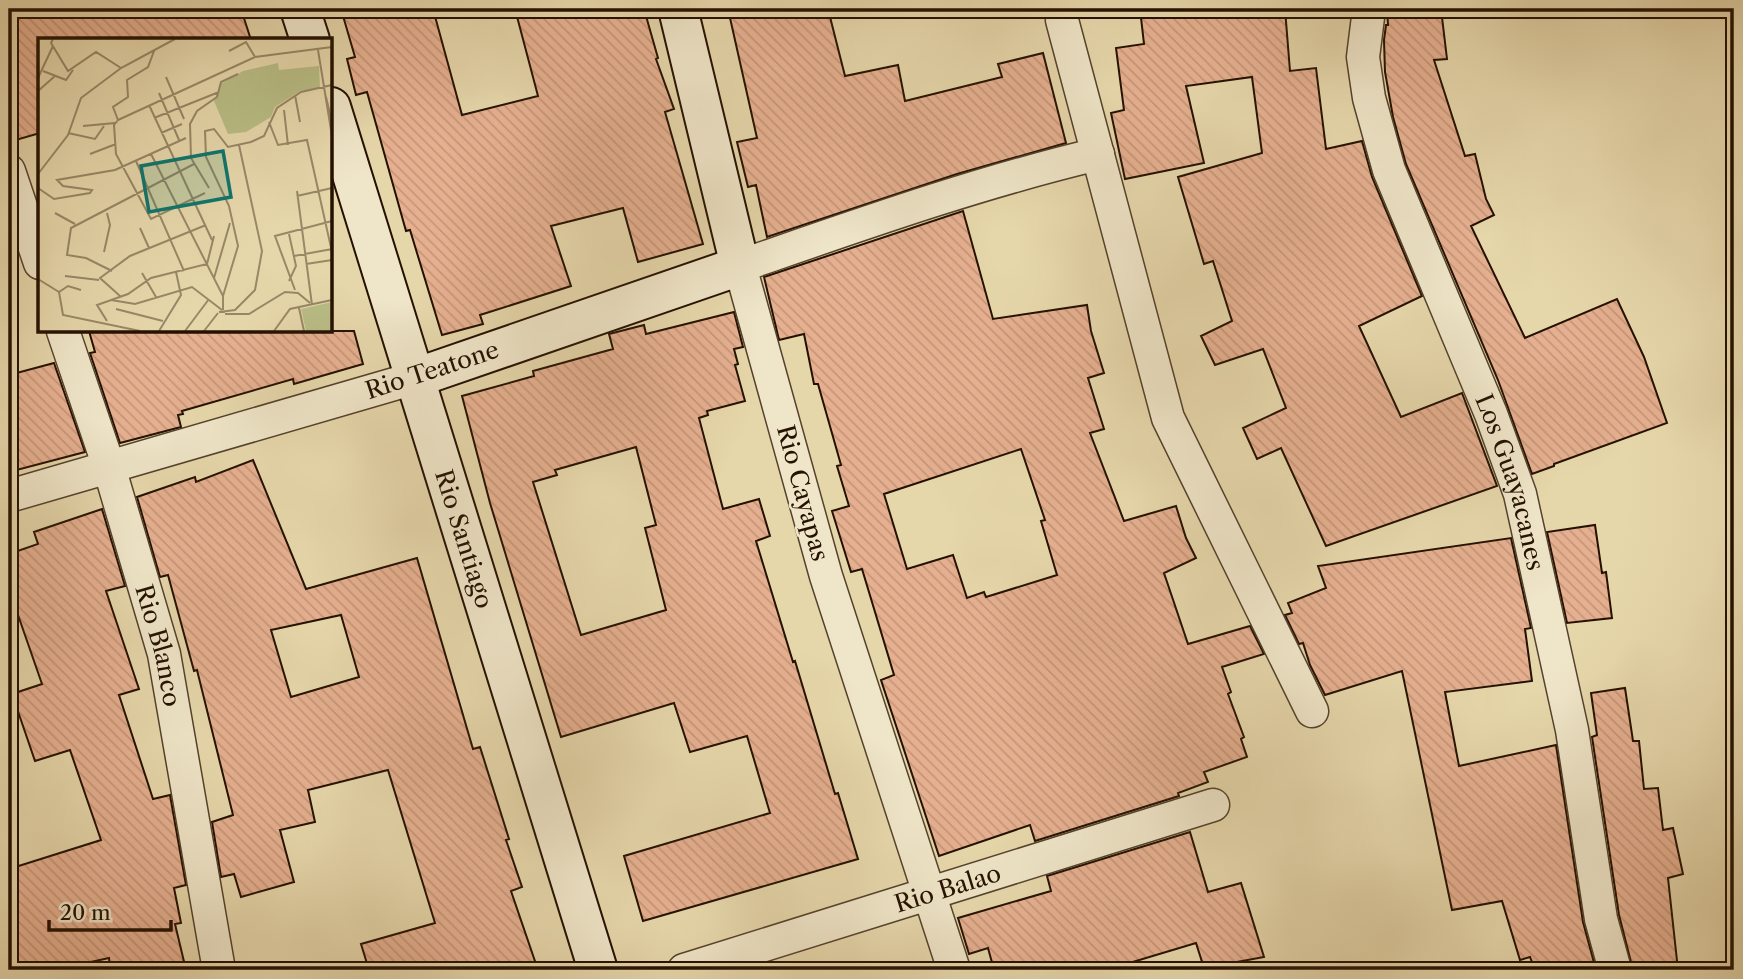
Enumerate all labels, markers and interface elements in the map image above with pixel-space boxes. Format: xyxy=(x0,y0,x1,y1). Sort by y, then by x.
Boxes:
inset map xyxy=(38,38,332,332)
street label: Rio Teatone xyxy=(362,335,502,405)
street label: Los Guayacanes xyxy=(1470,389,1551,573)
street label: Rio Cayapas xyxy=(771,422,835,564)
street label: Rio Santiago xyxy=(430,466,500,612)
street label: Rio Blanco xyxy=(130,581,187,709)
street label: Rio Balao xyxy=(891,858,1004,918)
scale bar xyxy=(49,888,172,932)
text: 20 m xyxy=(60,900,111,925)

